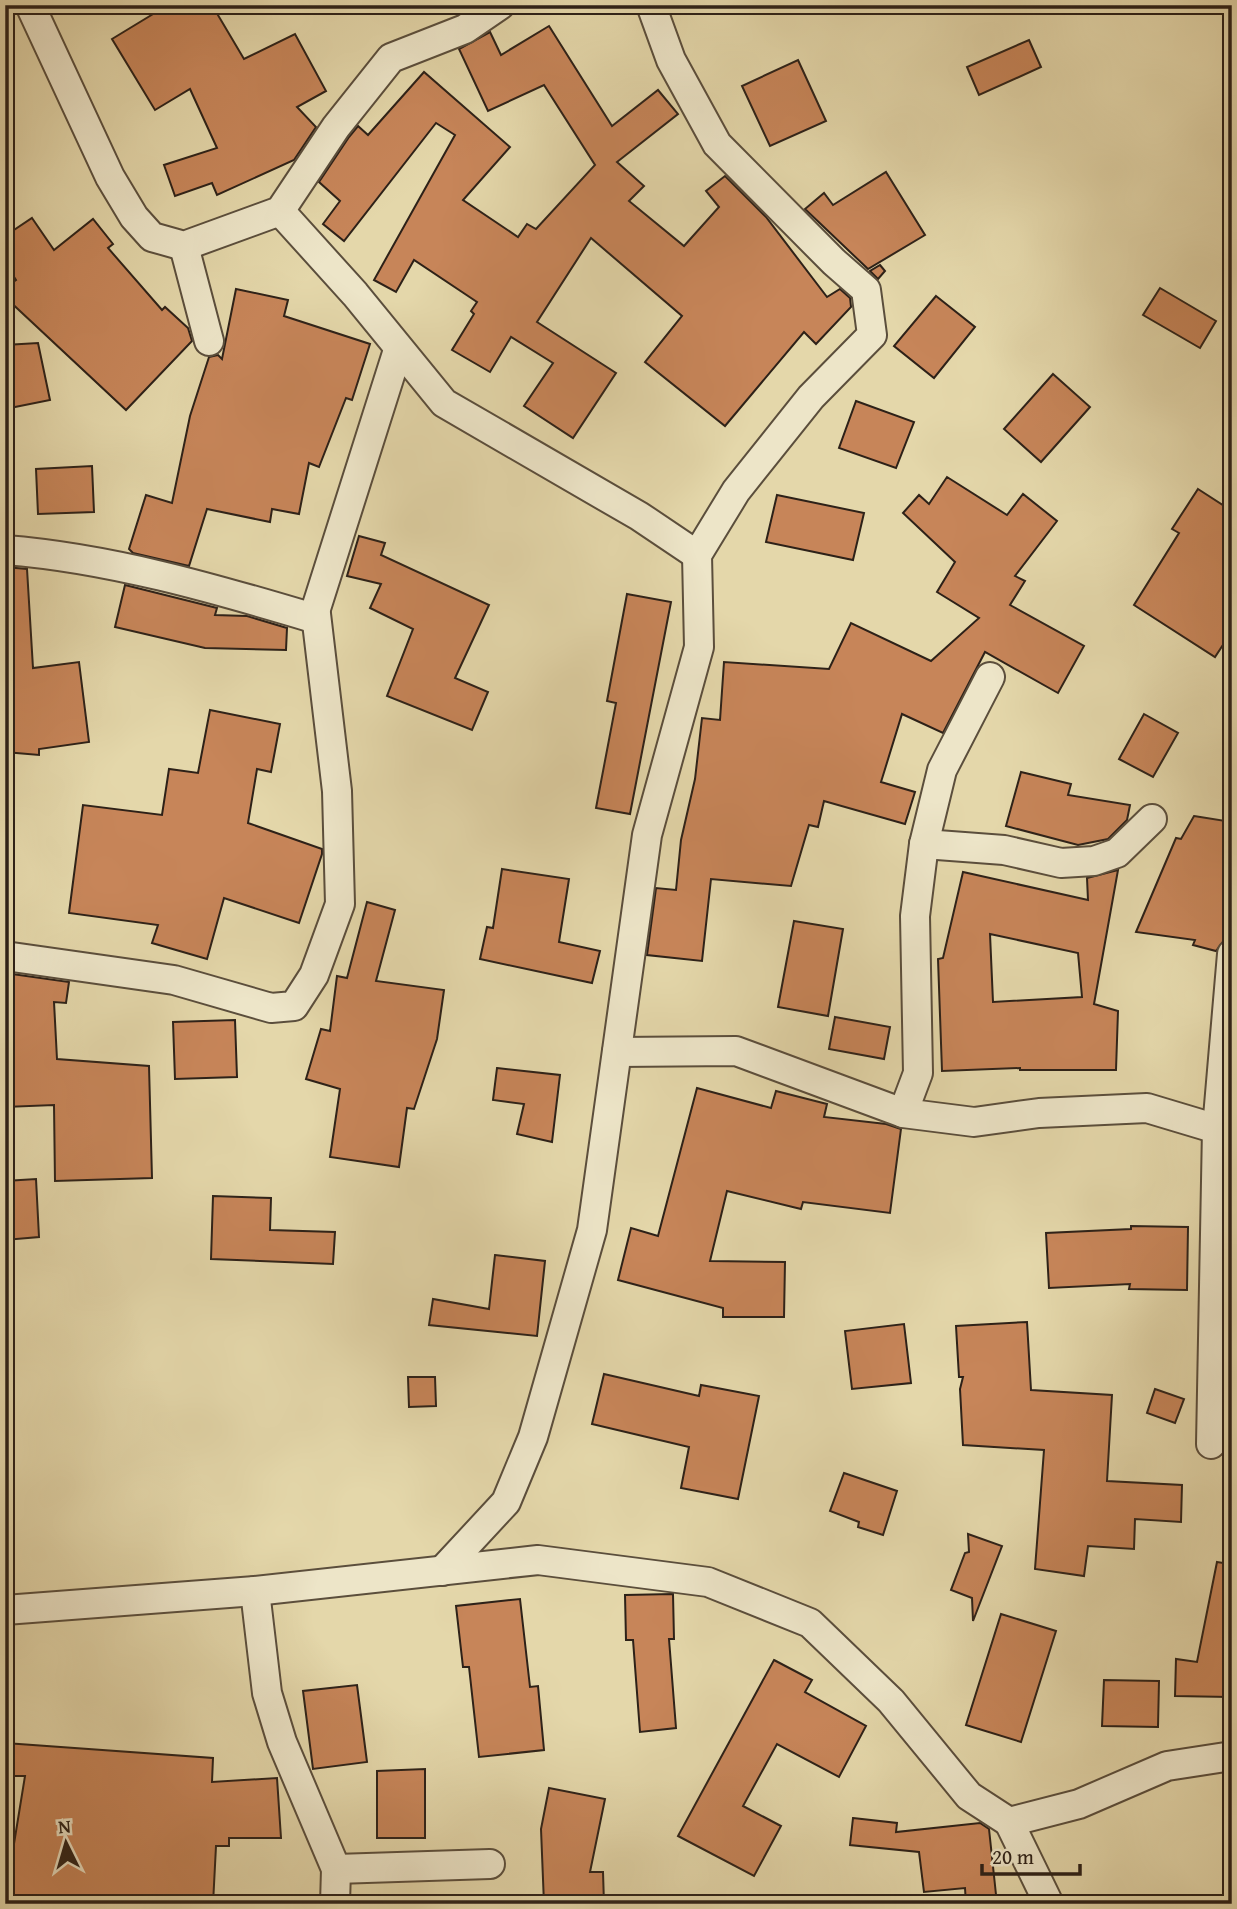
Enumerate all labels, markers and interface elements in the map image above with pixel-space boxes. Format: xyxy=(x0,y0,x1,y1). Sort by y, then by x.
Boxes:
north arrow xyxy=(32,1808,102,1878)
text: N xyxy=(57,1812,72,1841)
scale bar xyxy=(982,1832,1080,1876)
text: 20 m xyxy=(992,1841,1034,1872)

